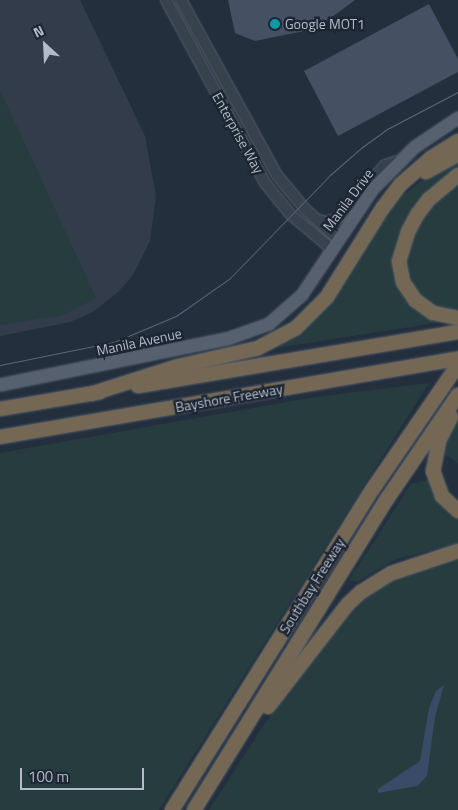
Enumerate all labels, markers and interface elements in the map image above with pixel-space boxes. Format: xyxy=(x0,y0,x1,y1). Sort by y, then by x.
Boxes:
place label: Google MOT1 xyxy=(285,16,365,32)
marker: Google MOT1 xyxy=(269,18,281,30)
text: N xyxy=(30,19,47,43)
north arrow xyxy=(20,20,70,70)
street label: Enterprise Way xyxy=(209,90,267,176)
street label: Manila Drive xyxy=(319,166,377,234)
street label: Manila Avenue xyxy=(95,325,183,359)
street label: Bayshore Freeway xyxy=(174,380,284,416)
street label: Southbay Freeway xyxy=(276,535,348,637)
scale bar xyxy=(22,758,146,790)
text: 100 m xyxy=(28,765,69,788)

